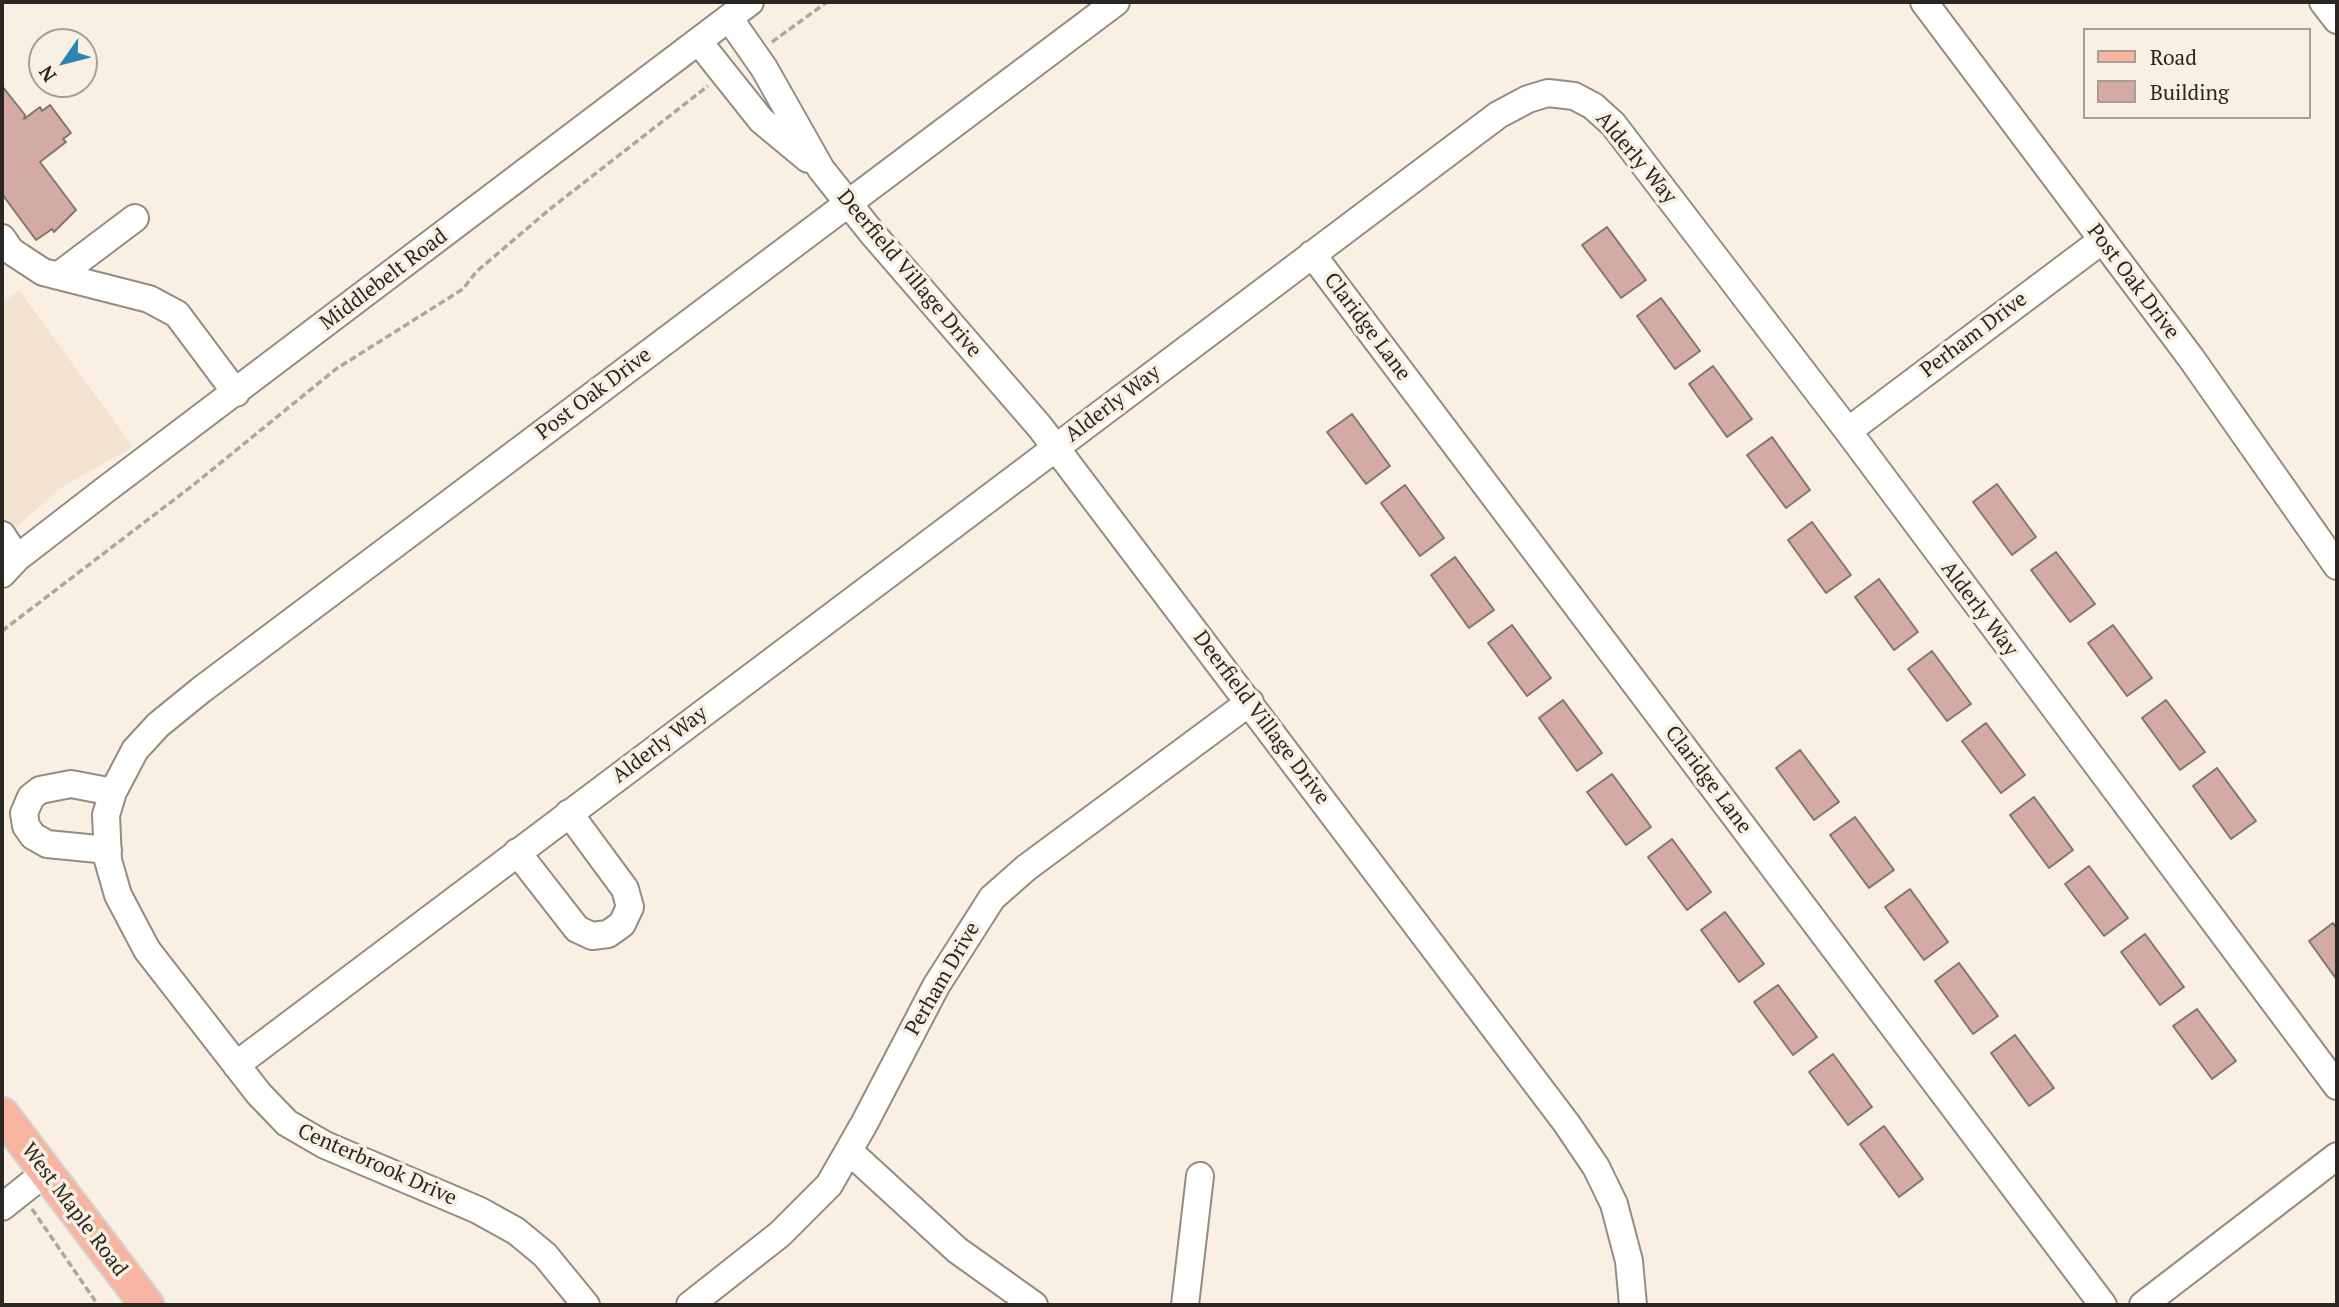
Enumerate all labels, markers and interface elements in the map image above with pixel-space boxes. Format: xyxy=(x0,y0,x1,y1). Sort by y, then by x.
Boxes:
north arrow xyxy=(28,28,98,98)
legend xyxy=(2084,28,2311,119)
text: Road xyxy=(2150,43,2197,71)
text: N xyxy=(33,61,61,87)
text: Building xyxy=(2150,78,2229,106)
street label: Alderly Way xyxy=(1590,107,1682,209)
street label: Deerfield Village Drive xyxy=(832,185,986,363)
street label: Post Oak Drive xyxy=(2082,219,2184,345)
street label: Middlebelt Road xyxy=(315,224,453,336)
street label: Claridge Lane xyxy=(1318,268,1416,386)
street label: Perham Drive xyxy=(1916,287,2032,383)
street label: Post Oak Drive xyxy=(531,343,657,445)
street label: Alderly Way xyxy=(1061,360,1165,448)
street label: Alderly Way xyxy=(1935,557,2023,661)
street label: Deerfield Village Drive xyxy=(1187,626,1335,810)
street label: Alderly Way xyxy=(608,701,712,789)
street label: Claridge Lane xyxy=(1659,721,1757,839)
street label: Perham Drive xyxy=(900,918,986,1040)
street label: Centerbrook Drive xyxy=(294,1119,460,1211)
street label: West Maple Road xyxy=(16,1138,132,1282)

